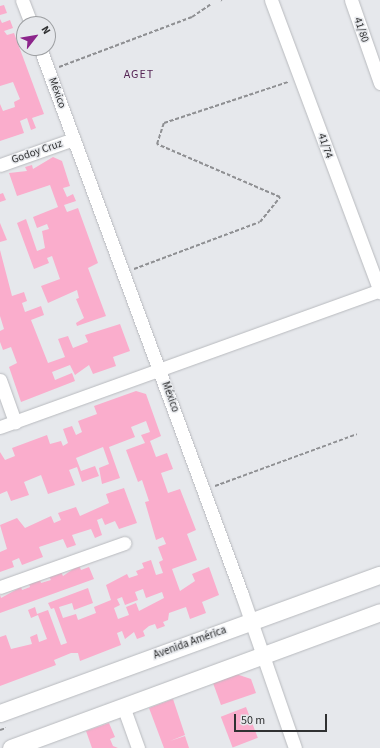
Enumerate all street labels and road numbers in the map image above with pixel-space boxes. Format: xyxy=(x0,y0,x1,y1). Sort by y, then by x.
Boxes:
street label: 41/80 xyxy=(351,16,371,44)
street label: México xyxy=(45,76,69,110)
street label: 41/74 xyxy=(315,132,335,160)
street label: Godoy Cruz xyxy=(10,137,64,167)
street label: México xyxy=(158,380,182,414)
street label: Avenida América xyxy=(152,624,228,662)

